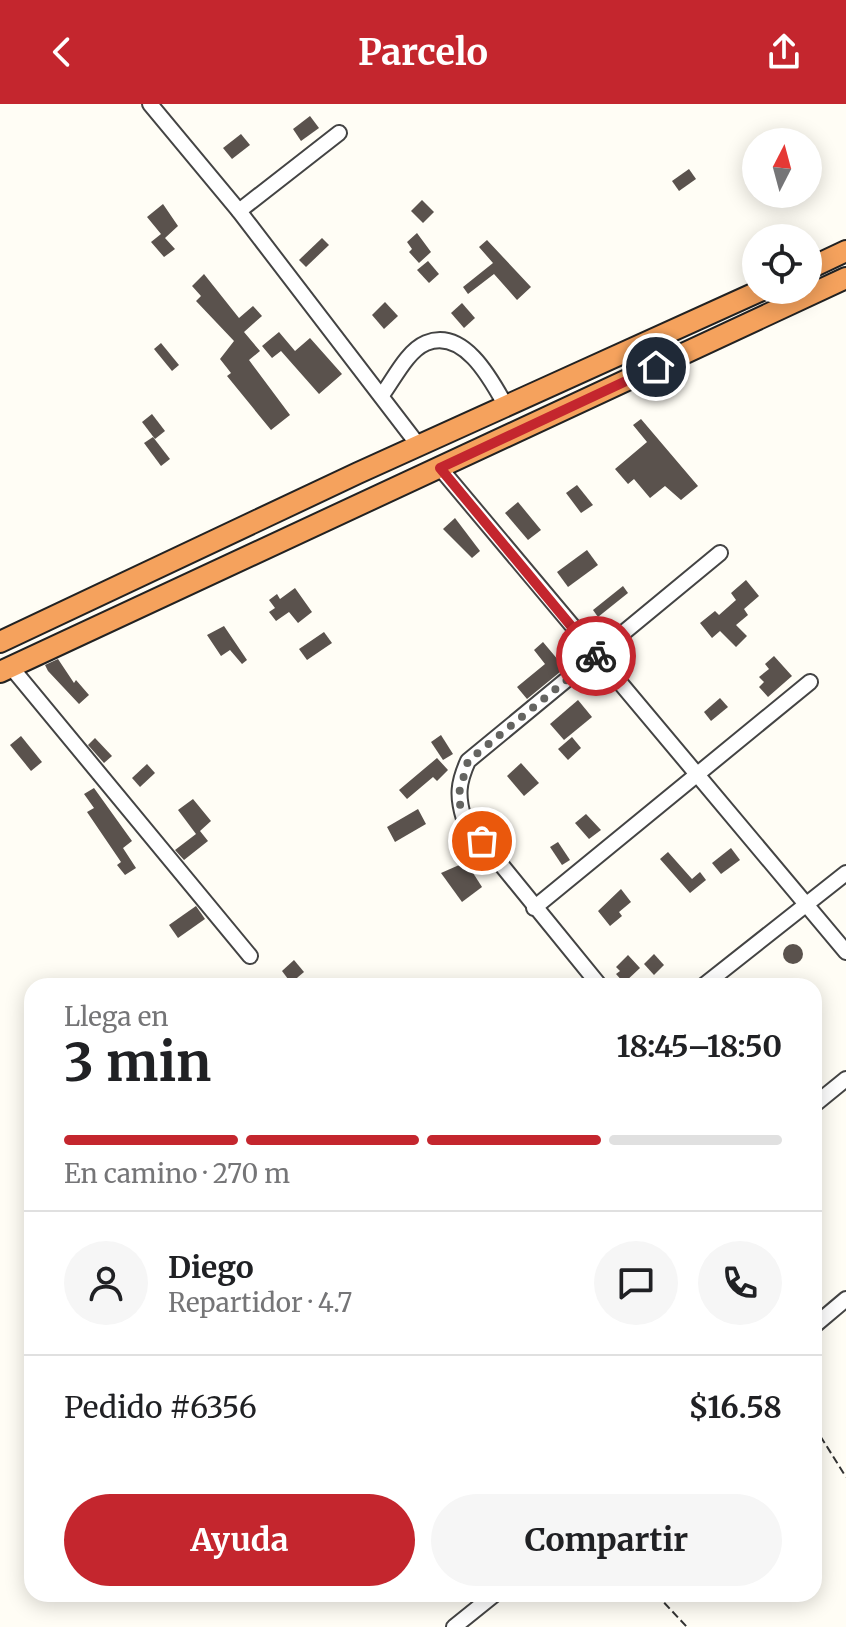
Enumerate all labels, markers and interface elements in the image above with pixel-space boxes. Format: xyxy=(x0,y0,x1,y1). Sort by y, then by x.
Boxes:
icon: back xyxy=(40,30,84,74)
text: Parcelo xyxy=(358,30,488,75)
icon: share xyxy=(762,30,806,74)
north arrow xyxy=(742,128,822,208)
map controls xyxy=(742,128,822,304)
button: locate xyxy=(742,224,822,304)
pin xyxy=(622,333,690,401)
icon: home xyxy=(634,345,678,389)
courier xyxy=(556,616,636,696)
icon: bike xyxy=(574,634,618,678)
pin xyxy=(448,807,516,875)
icon: bag xyxy=(460,819,504,863)
text: Llega en xyxy=(64,1000,168,1033)
text: 18:45–18:50 xyxy=(617,1027,782,1065)
text: 3 min xyxy=(64,1030,211,1095)
text: En camino · 270 m xyxy=(64,1157,290,1190)
button: person xyxy=(64,1241,148,1325)
button: chat xyxy=(594,1241,678,1325)
button: phone xyxy=(698,1241,782,1325)
text: Diego xyxy=(168,1248,254,1286)
text: Repartidor · 4.7 xyxy=(168,1286,352,1319)
text: Pedido #6356 xyxy=(64,1388,257,1426)
text: $16.58 xyxy=(689,1388,782,1426)
button: Ayuda xyxy=(64,1494,415,1586)
button: Compartir xyxy=(431,1494,782,1586)

